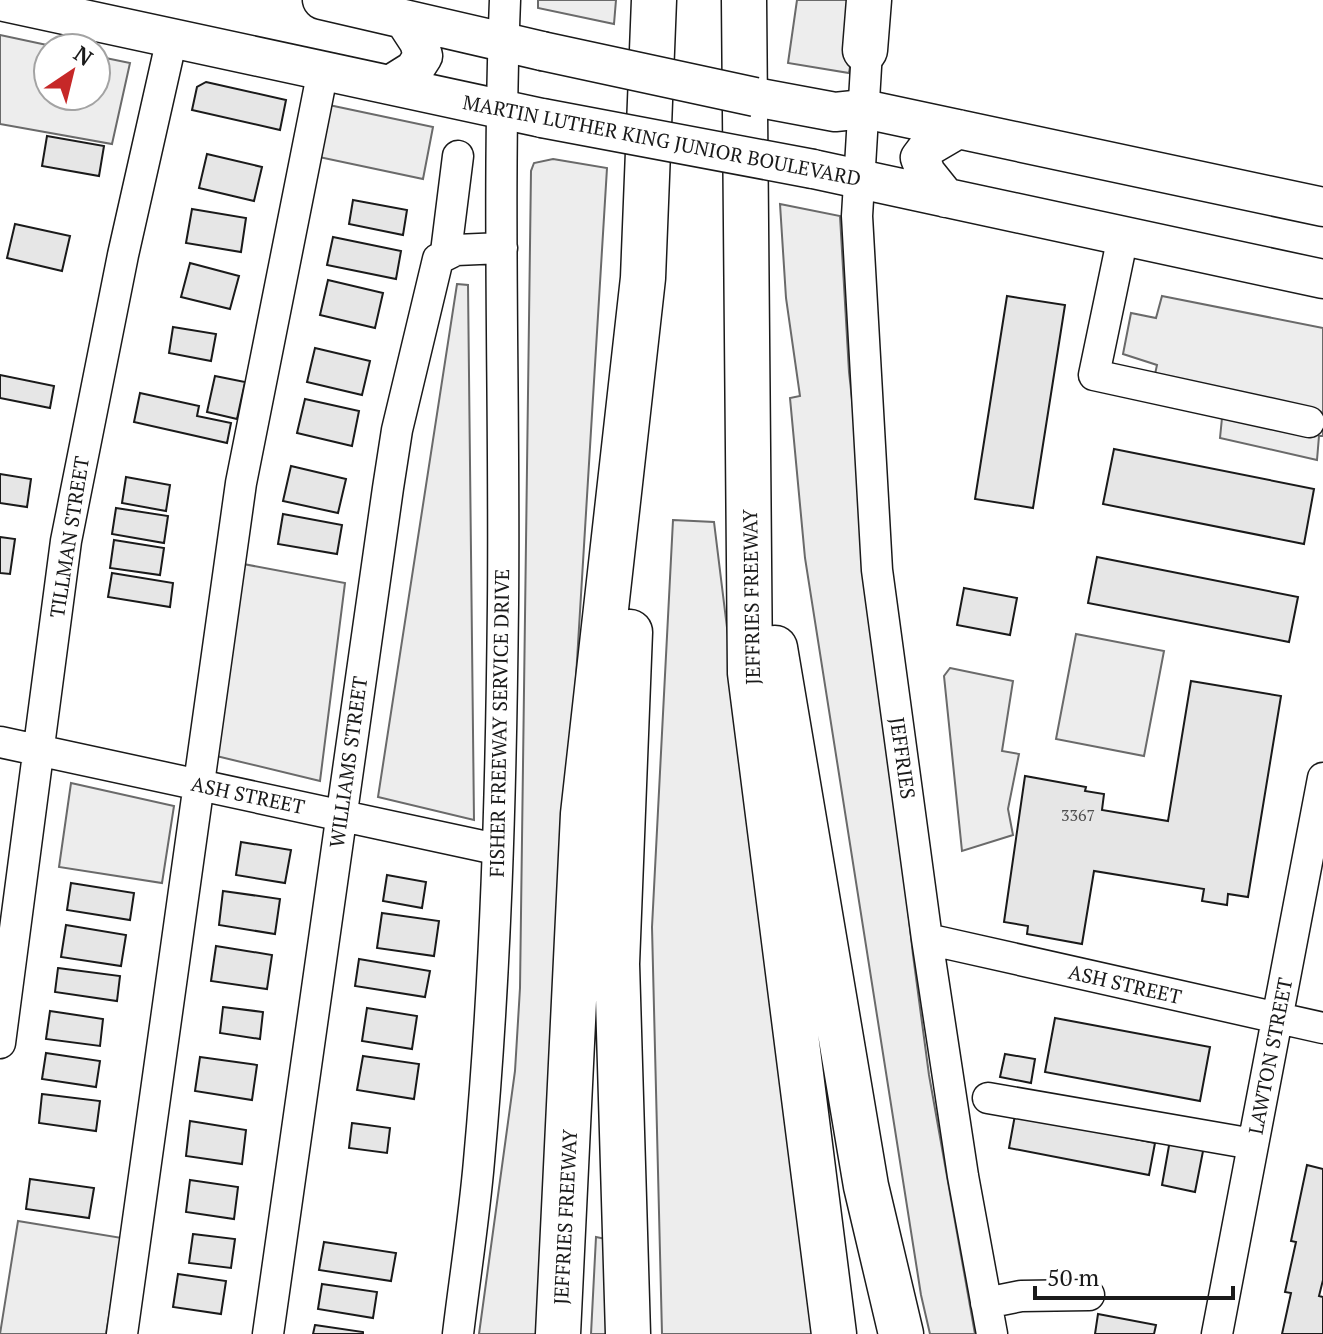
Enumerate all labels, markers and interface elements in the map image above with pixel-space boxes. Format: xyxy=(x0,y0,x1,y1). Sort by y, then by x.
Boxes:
north arrow xyxy=(32,32,112,112)
text: N xyxy=(69,39,99,72)
street label: MARTIN LUTHER KING JUNIOR BOULEVARD xyxy=(461,88,863,192)
street label: TILLMAN STREET xyxy=(43,454,95,620)
street label: JEFFRIES FREEWAY xyxy=(736,509,766,685)
street label: FISHER FREEWAY SERVICE DRIVE xyxy=(483,568,515,878)
street label: WILLIAMS STREET xyxy=(323,675,373,849)
street label: JEFFRIES xyxy=(884,715,922,801)
street label: ASH STREET xyxy=(189,770,307,820)
house number: 3367 xyxy=(1061,804,1095,826)
street label: ASH STREET xyxy=(1066,958,1184,1010)
street label: LAWTON STREET xyxy=(1242,975,1298,1137)
street label: JEFFRIES FREEWAY xyxy=(547,1128,583,1305)
scale bar xyxy=(1035,1250,1233,1300)
text: 50 m xyxy=(1047,1261,1099,1293)

